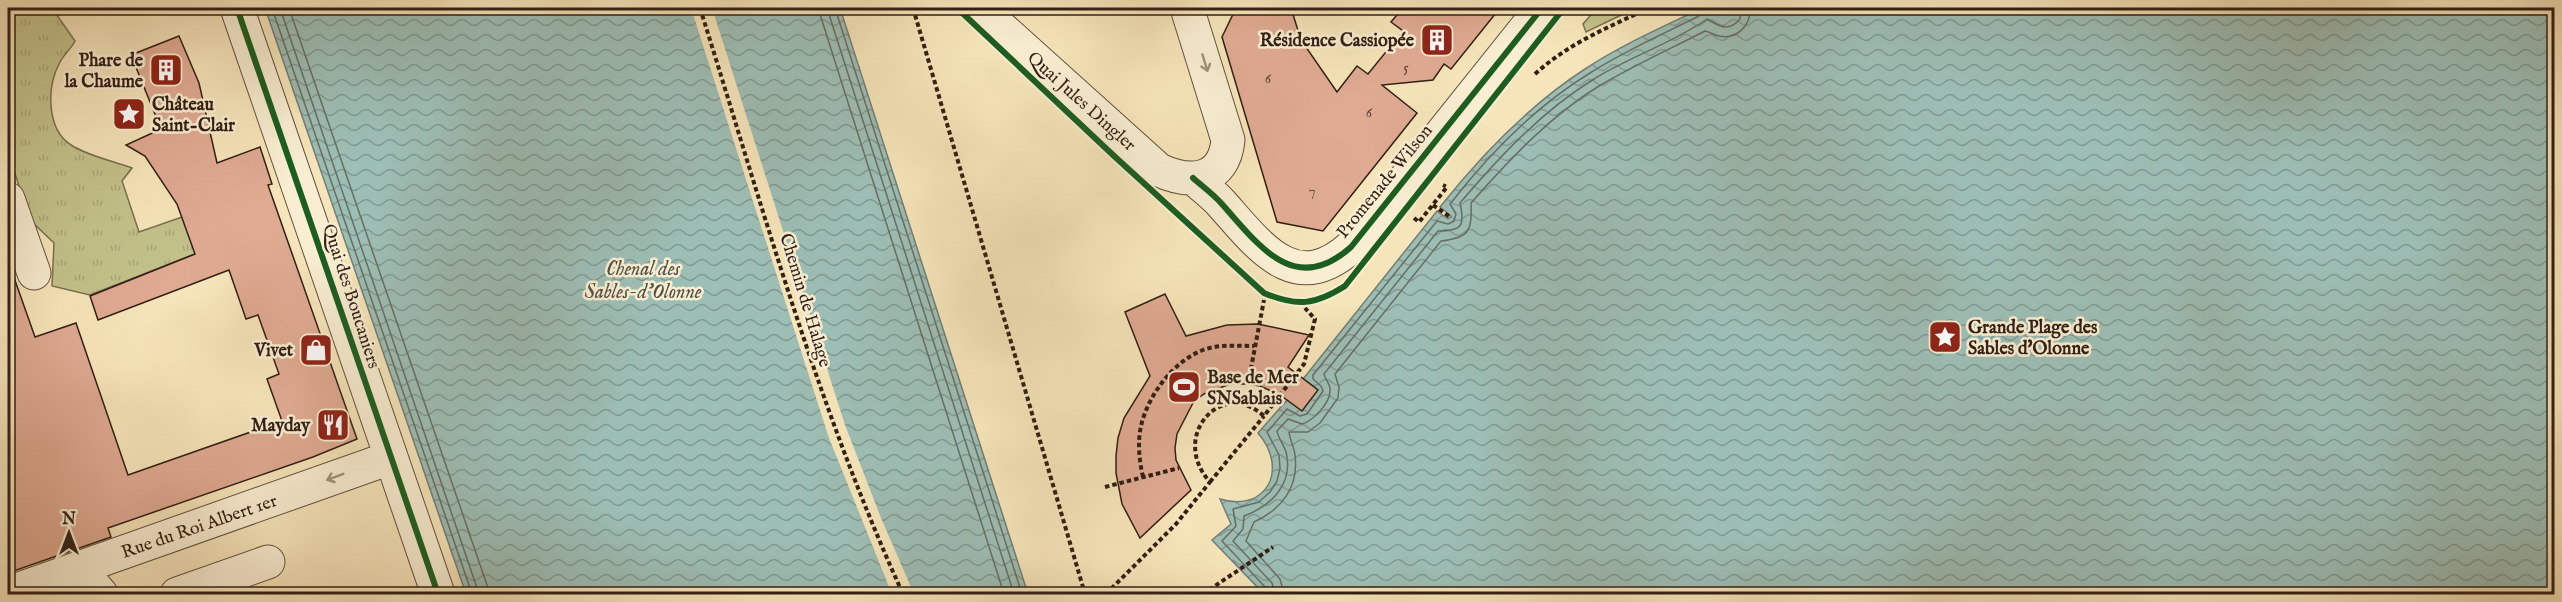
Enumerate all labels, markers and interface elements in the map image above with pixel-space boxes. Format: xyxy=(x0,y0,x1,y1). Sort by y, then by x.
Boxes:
building icon: Résidence Cassiopée xyxy=(1419,22,1455,58)
place label: Résidence Cassiopée xyxy=(1260,30,1415,53)
street label: Quai Jules Dingler xyxy=(1022,47,1140,157)
place label: Phare de la Chaume xyxy=(64,50,144,94)
building icon: Phare de la Chaume xyxy=(148,52,184,88)
one-way arrow xyxy=(1200,53,1211,72)
house number: 5 xyxy=(1403,58,1409,77)
house number: 6 xyxy=(1265,69,1272,88)
place label: Château Saint-Clair xyxy=(152,94,235,138)
place icon: Château Saint-Clair xyxy=(111,96,147,132)
house number: 6 xyxy=(1366,103,1373,122)
street label: Promenade Wilson xyxy=(1332,120,1439,244)
house number: 7 xyxy=(1308,181,1316,200)
street label: Quai des Boucaniers xyxy=(316,221,385,372)
street label: Chemin de Halage xyxy=(773,231,836,370)
water label: Chenal des Sables-d'Olonne xyxy=(585,257,702,305)
place label: Grande Plage des Sables d'Olonne xyxy=(1968,317,2098,361)
place icon: Grande Plage des Sables d'Olonne xyxy=(1927,319,1963,355)
shop icon: Vivet xyxy=(298,332,334,368)
place label: Vivet xyxy=(253,340,294,363)
place label: Base de Mer SNSablais xyxy=(1207,367,1299,411)
sports icon: Base de Mer SNSablais xyxy=(1166,369,1202,405)
restaurant icon: Mayday xyxy=(315,407,351,443)
place label: Mayday xyxy=(251,415,311,438)
one-way arrow xyxy=(326,473,344,484)
street label: Rue du Roi Albert 1er xyxy=(119,490,281,565)
north arrow xyxy=(39,503,99,563)
text: N xyxy=(61,510,76,530)

